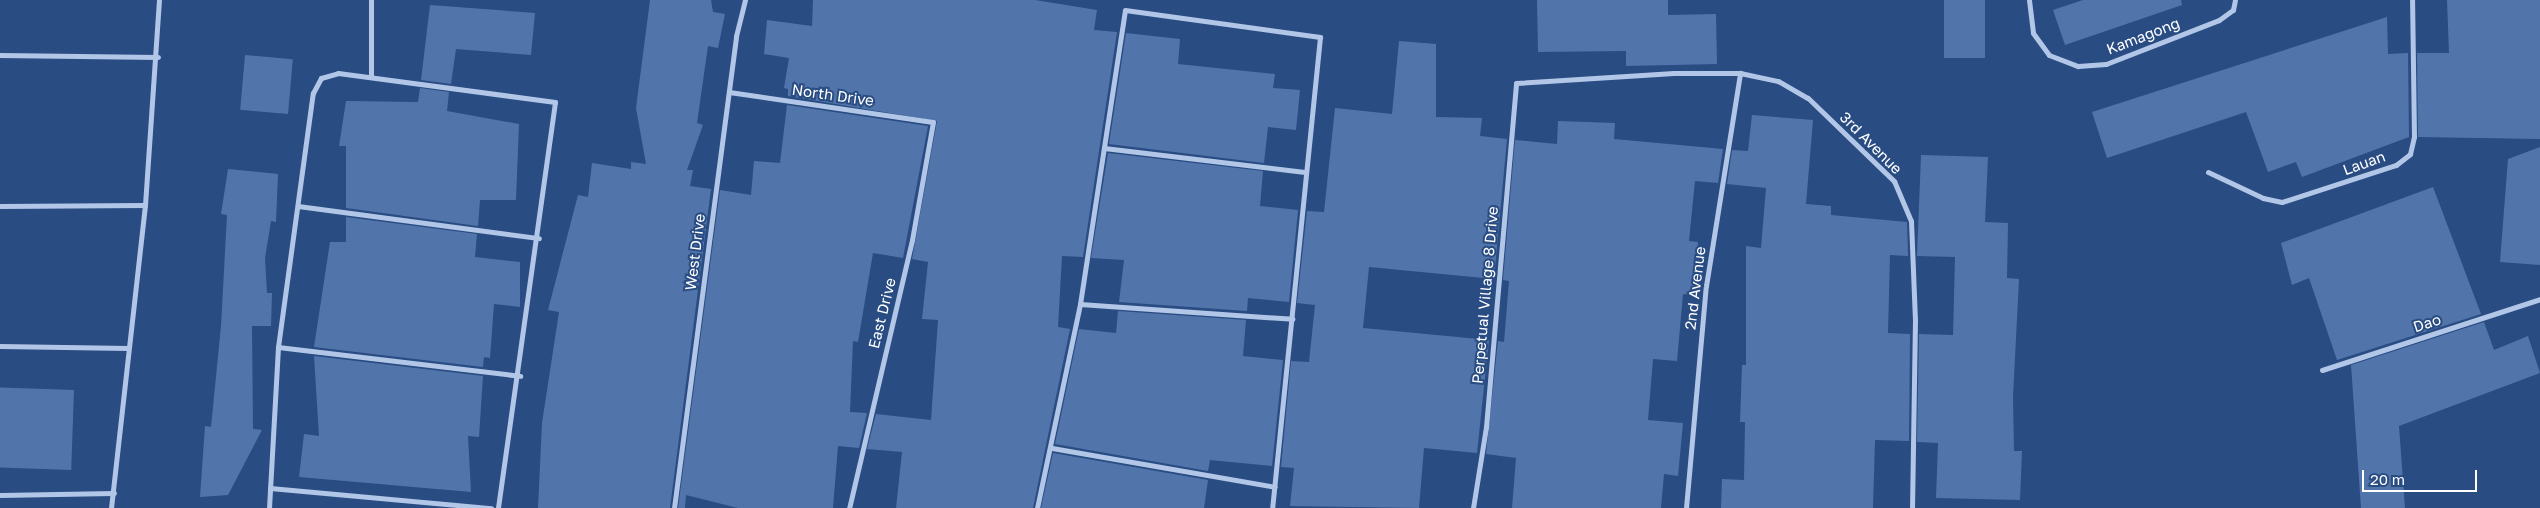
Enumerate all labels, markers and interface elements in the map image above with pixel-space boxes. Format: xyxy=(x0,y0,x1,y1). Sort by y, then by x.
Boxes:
street label: Kamagong xyxy=(2104,14,2182,58)
street label: North Drive xyxy=(791,80,875,110)
street label: 3rd Avenue xyxy=(1836,108,1906,178)
street label: Lauan xyxy=(2340,147,2388,179)
street label: Perpetual Village 8 Drive xyxy=(1468,205,1502,385)
street label: West Drive xyxy=(681,213,709,291)
street label: 2nd Avenue xyxy=(1681,245,1709,331)
street label: East Drive xyxy=(865,276,899,350)
street label: Dao xyxy=(2411,310,2443,336)
scale bar xyxy=(2365,460,2480,492)
text: 20 m xyxy=(2370,470,2405,488)

